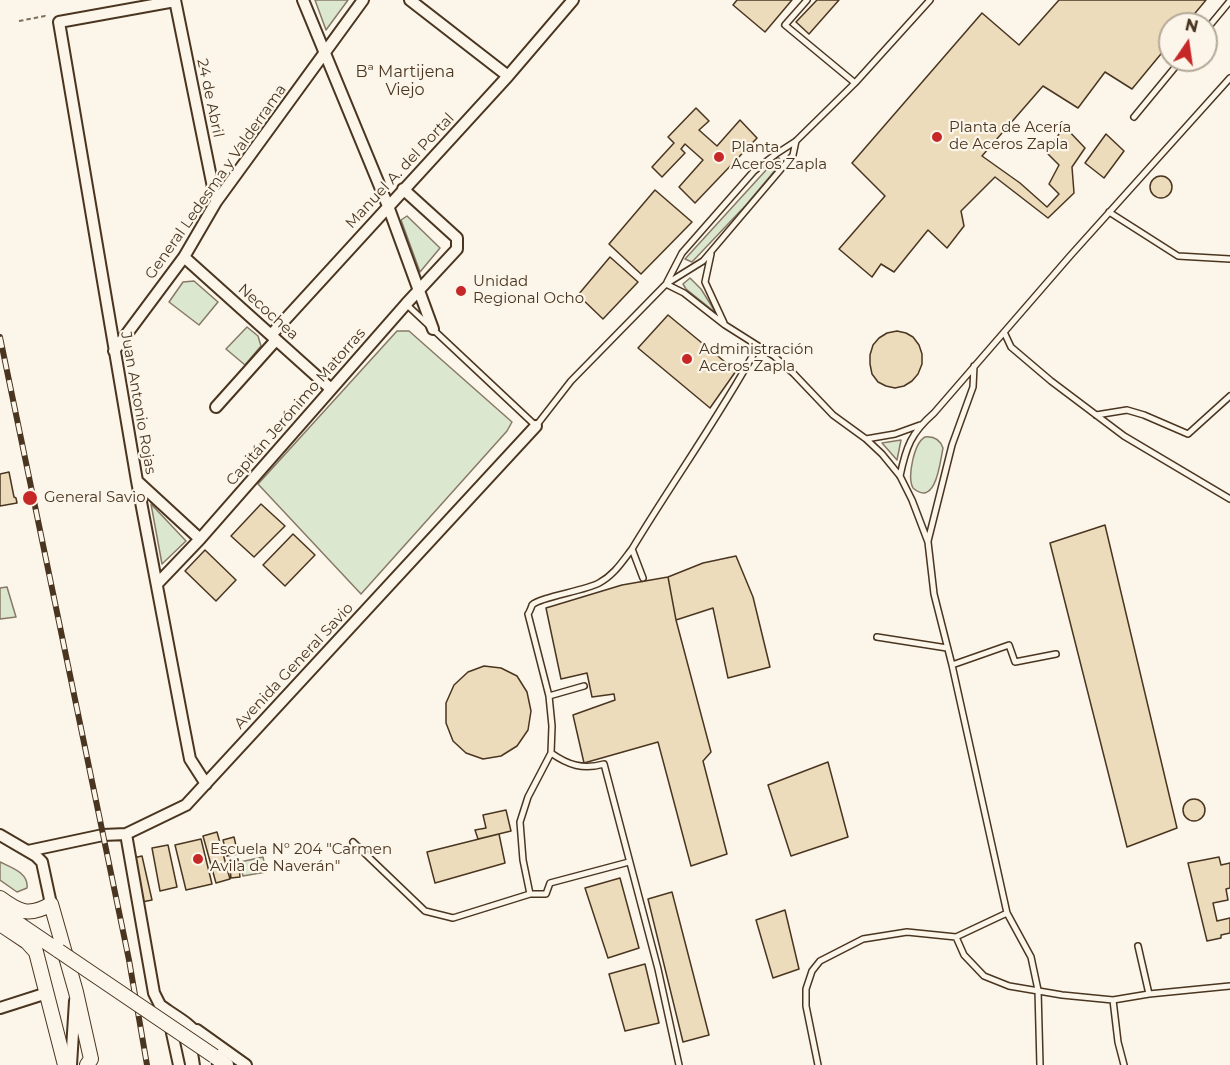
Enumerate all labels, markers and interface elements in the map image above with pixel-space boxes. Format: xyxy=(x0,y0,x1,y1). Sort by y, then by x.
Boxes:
north arrow xyxy=(1158,12,1218,72)
text: N xyxy=(1183,15,1200,37)
street label: 24 de Abril xyxy=(193,57,227,139)
district label: Bª Martijena Viejo xyxy=(355,62,455,100)
street label: General Ledesma y Valderrama xyxy=(142,81,290,283)
street label: Manuel A. del Portal xyxy=(342,110,458,232)
place label: Planta de Acería de Aceros Zapla xyxy=(949,119,1071,154)
marker: Planta de Acería de Aceros Zapla xyxy=(930,130,944,144)
place label: Planta Aceros Zapla xyxy=(731,139,827,174)
marker: Planta Aceros Zapla xyxy=(712,150,726,164)
place label: Unidad Regional Ocho xyxy=(473,273,584,308)
street label: Necochea xyxy=(234,280,302,344)
marker: Unidad Regional Ocho xyxy=(454,284,468,298)
street label: Capitán Jerónimo Matorras xyxy=(223,324,369,490)
street label: Juan Antonio Rojas xyxy=(117,330,159,476)
place label: Administración Aceros Zapla xyxy=(699,341,814,376)
marker: Administración Aceros Zapla xyxy=(680,352,694,366)
marker: General Savio xyxy=(21,489,39,507)
place label: General Savio xyxy=(44,489,146,507)
street label: Avenida General Savio xyxy=(231,599,357,733)
place label: Escuela N° 204 "Carmen Avila de Naverán" xyxy=(210,841,392,876)
marker: Escuela N° 204 "Carmen Avila de Naverán" xyxy=(191,852,205,866)

